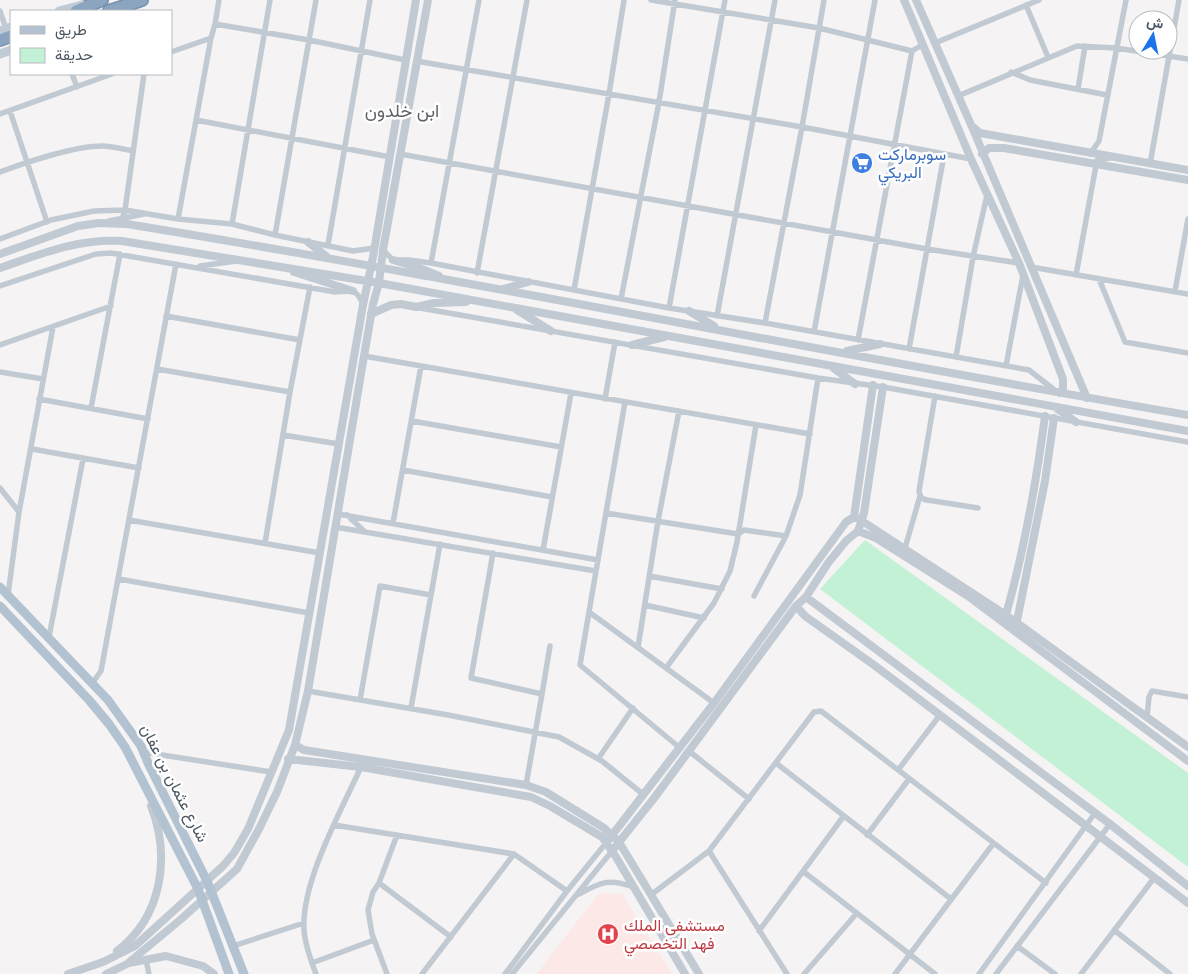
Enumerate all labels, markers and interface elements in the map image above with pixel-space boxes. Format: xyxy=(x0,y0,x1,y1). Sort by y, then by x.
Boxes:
legend xyxy=(10,10,172,75)
north arrow xyxy=(1128,10,1178,60)
text: ش xyxy=(1145,13,1165,33)
text: طريق xyxy=(55,21,87,40)
text: حديقة xyxy=(55,46,93,64)
district label: ابن خلدون xyxy=(365,100,439,122)
place label: سوبرماركت البريكي xyxy=(878,145,946,186)
supermarket icon: سوبرماركت البريكي xyxy=(850,151,874,175)
street label: شارع عثمان بن عفان xyxy=(135,721,213,846)
place label: مستشفى الملك فهد التخصصي xyxy=(624,916,725,957)
hospital icon: مستشفى الملك فهد التخصصي xyxy=(596,922,620,946)

